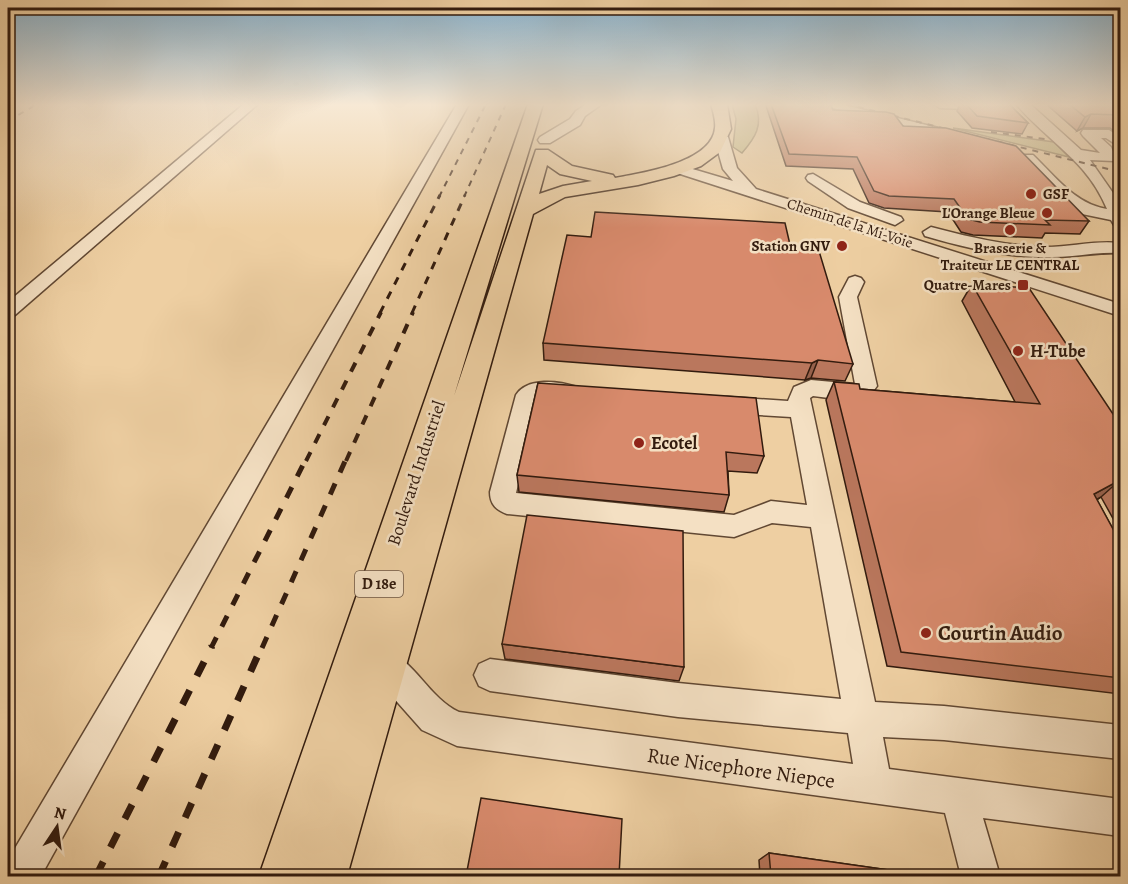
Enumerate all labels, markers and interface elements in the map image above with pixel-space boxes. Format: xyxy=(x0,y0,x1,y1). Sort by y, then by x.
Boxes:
place label: GSF xyxy=(1043,184,1069,204)
marker: GSF xyxy=(1024,187,1038,201)
street label: Chemin de la Mi-Voie xyxy=(785,193,916,253)
place label: L'Orange Bleue xyxy=(942,203,1035,223)
marker: L'Orange Bleue xyxy=(1040,206,1054,220)
marker: Brasserie & Traiteur LE CENTRAL xyxy=(1003,223,1017,237)
place label: Station GNV xyxy=(751,236,831,256)
place label: Brasserie & Traiteur LE CENTRAL xyxy=(941,238,1079,275)
marker: Station GNV xyxy=(835,239,849,253)
place label: Quatre-Mares xyxy=(924,275,1011,295)
marker: Quatre-Mares xyxy=(1016,278,1030,292)
place label: H-Tube xyxy=(1030,339,1086,363)
marker: H-Tube xyxy=(1011,344,1025,358)
street label: Boulevard Industriel xyxy=(381,397,451,548)
place label: Ecotel xyxy=(651,431,697,455)
marker: Ecotel xyxy=(632,436,646,450)
road number: D 18e xyxy=(355,571,403,597)
place label: Courtin Audio xyxy=(938,619,1063,647)
marker: Courtin Audio xyxy=(919,626,933,640)
street label: Rue Nicephore Niepce xyxy=(645,741,837,795)
north arrow xyxy=(27,797,87,857)
text: N xyxy=(52,801,69,825)

